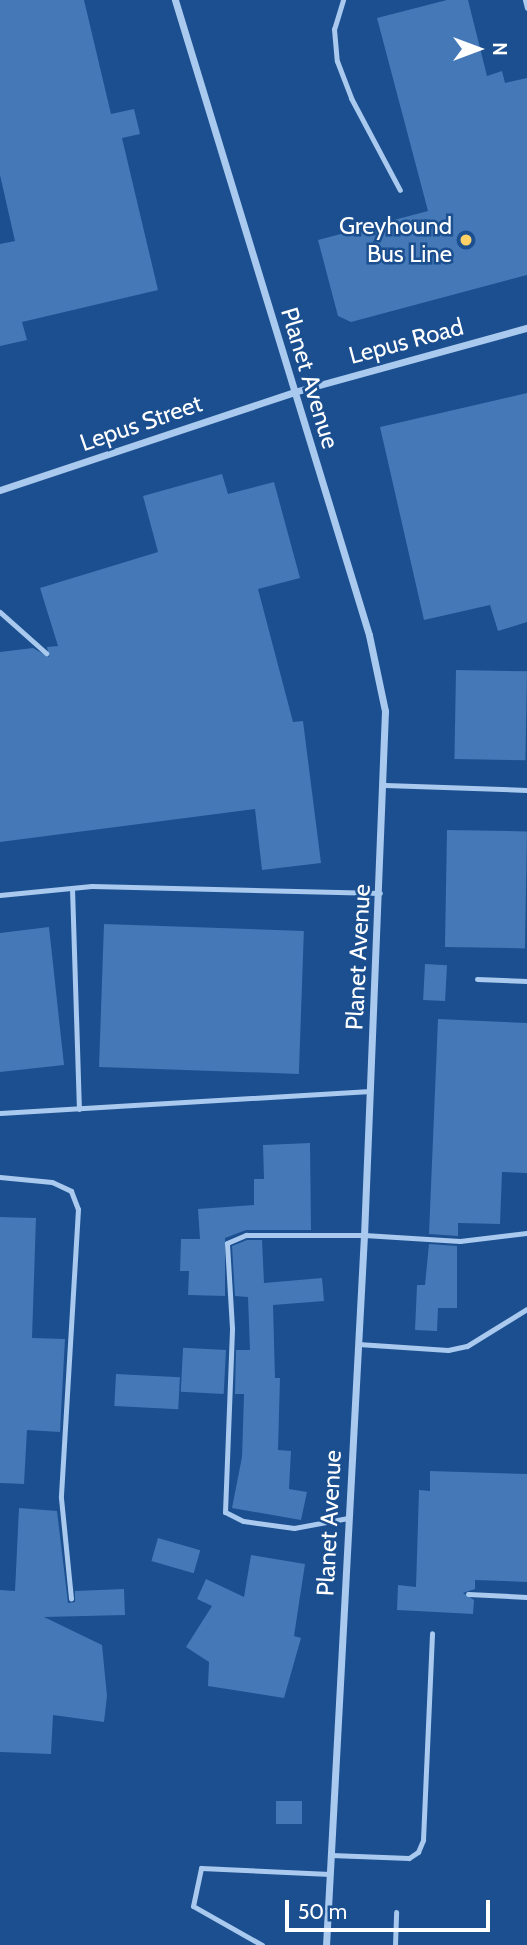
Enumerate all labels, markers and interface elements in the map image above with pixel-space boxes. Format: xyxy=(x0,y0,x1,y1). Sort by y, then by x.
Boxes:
north arrow xyxy=(443,14,513,84)
text: N xyxy=(488,42,511,56)
place label: Greyhound Bus Line xyxy=(339,212,452,268)
marker: Greyhound Bus Line xyxy=(458,232,474,248)
street label: Planet Avenue xyxy=(275,304,345,452)
street label: Lepus Road xyxy=(346,312,466,370)
street label: Lepus Street xyxy=(76,389,206,457)
street label: Planet Avenue xyxy=(340,883,376,1031)
street label: Planet Avenue xyxy=(311,1449,347,1597)
scale bar xyxy=(289,1885,494,1929)
text: 50 m xyxy=(298,1899,347,1924)

